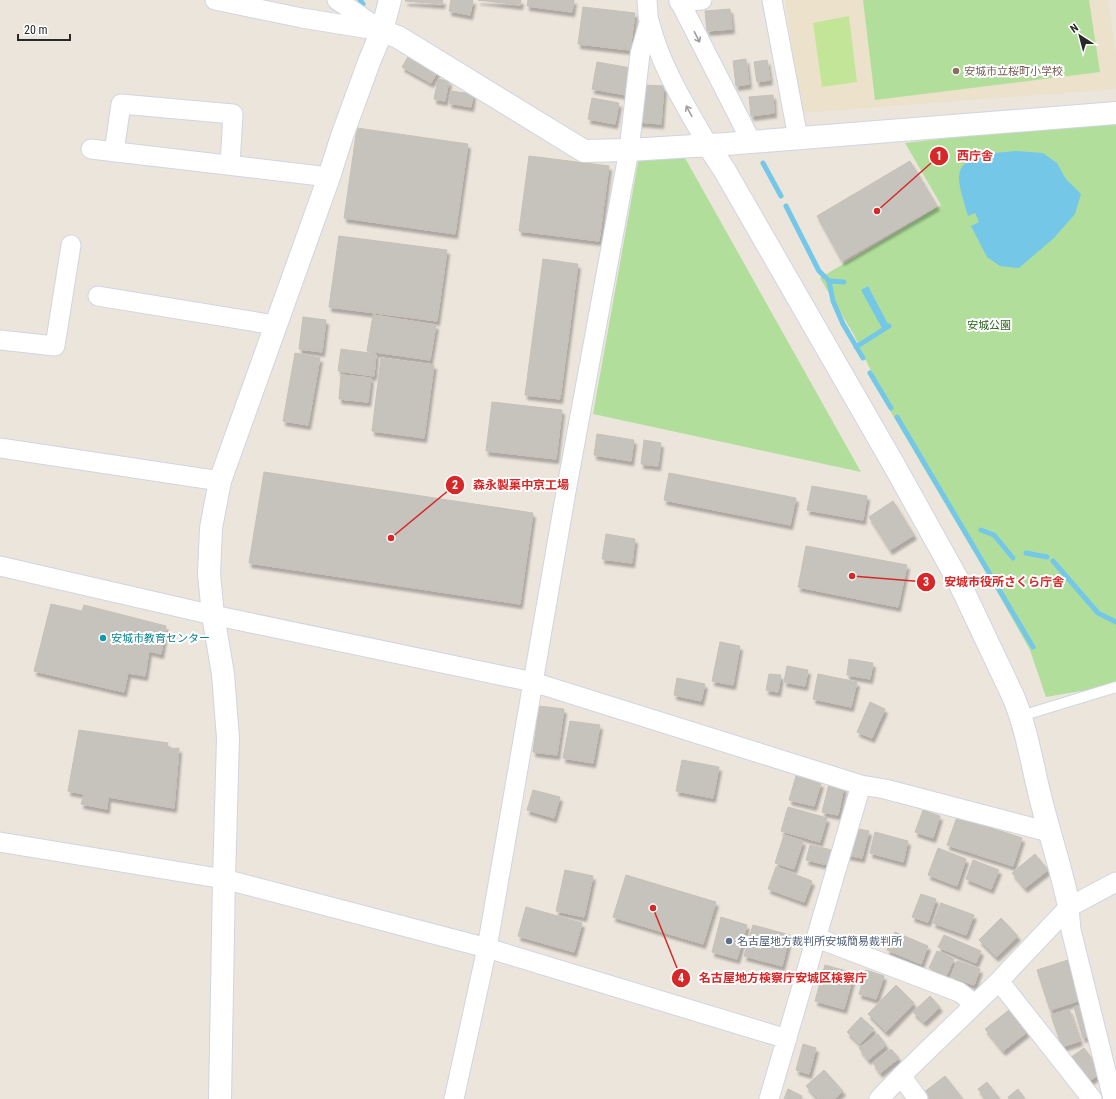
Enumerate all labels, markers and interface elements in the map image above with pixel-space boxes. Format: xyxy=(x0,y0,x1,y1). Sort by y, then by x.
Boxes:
scale bar xyxy=(18,16,70,42)
north arrow xyxy=(1060,16,1100,56)
text: N xyxy=(1068,21,1081,36)
text: 20 m xyxy=(24,23,48,37)
one-way arrow xyxy=(694,30,701,42)
place label: 安城市立桜町小学校 xyxy=(964,65,1063,78)
marker: 安城市立桜町小学校 xyxy=(951,66,961,76)
one-way arrow xyxy=(685,105,692,117)
callout: 西庁舎 xyxy=(929,144,1001,168)
text: 1 xyxy=(936,149,942,163)
text: 西庁舎 xyxy=(957,149,993,163)
park label: 安城公園 xyxy=(967,319,1011,332)
callout: 森永製菓中京工場 xyxy=(445,473,577,497)
text: 2 xyxy=(452,478,458,492)
text: 森永製菓中京工場 xyxy=(473,478,569,492)
callout: 安城市役所さくら庁舎 xyxy=(916,570,1072,594)
text: 3 xyxy=(923,575,929,589)
text: 安城市役所さくら庁舎 xyxy=(944,575,1064,589)
place label: 安城市教育センター xyxy=(111,632,210,645)
marker: 安城市教育センター xyxy=(98,633,108,643)
place label: 名古屋地方裁判所安城簡易裁判所 xyxy=(737,935,903,948)
marker: 名古屋地方裁判所安城簡易裁判所 xyxy=(724,936,734,946)
callout: 名古屋地方検察庁安城区検察庁 xyxy=(671,966,875,990)
text: 4 xyxy=(678,971,684,985)
text: 名古屋地方検察庁安城区検察庁 xyxy=(699,971,867,985)

